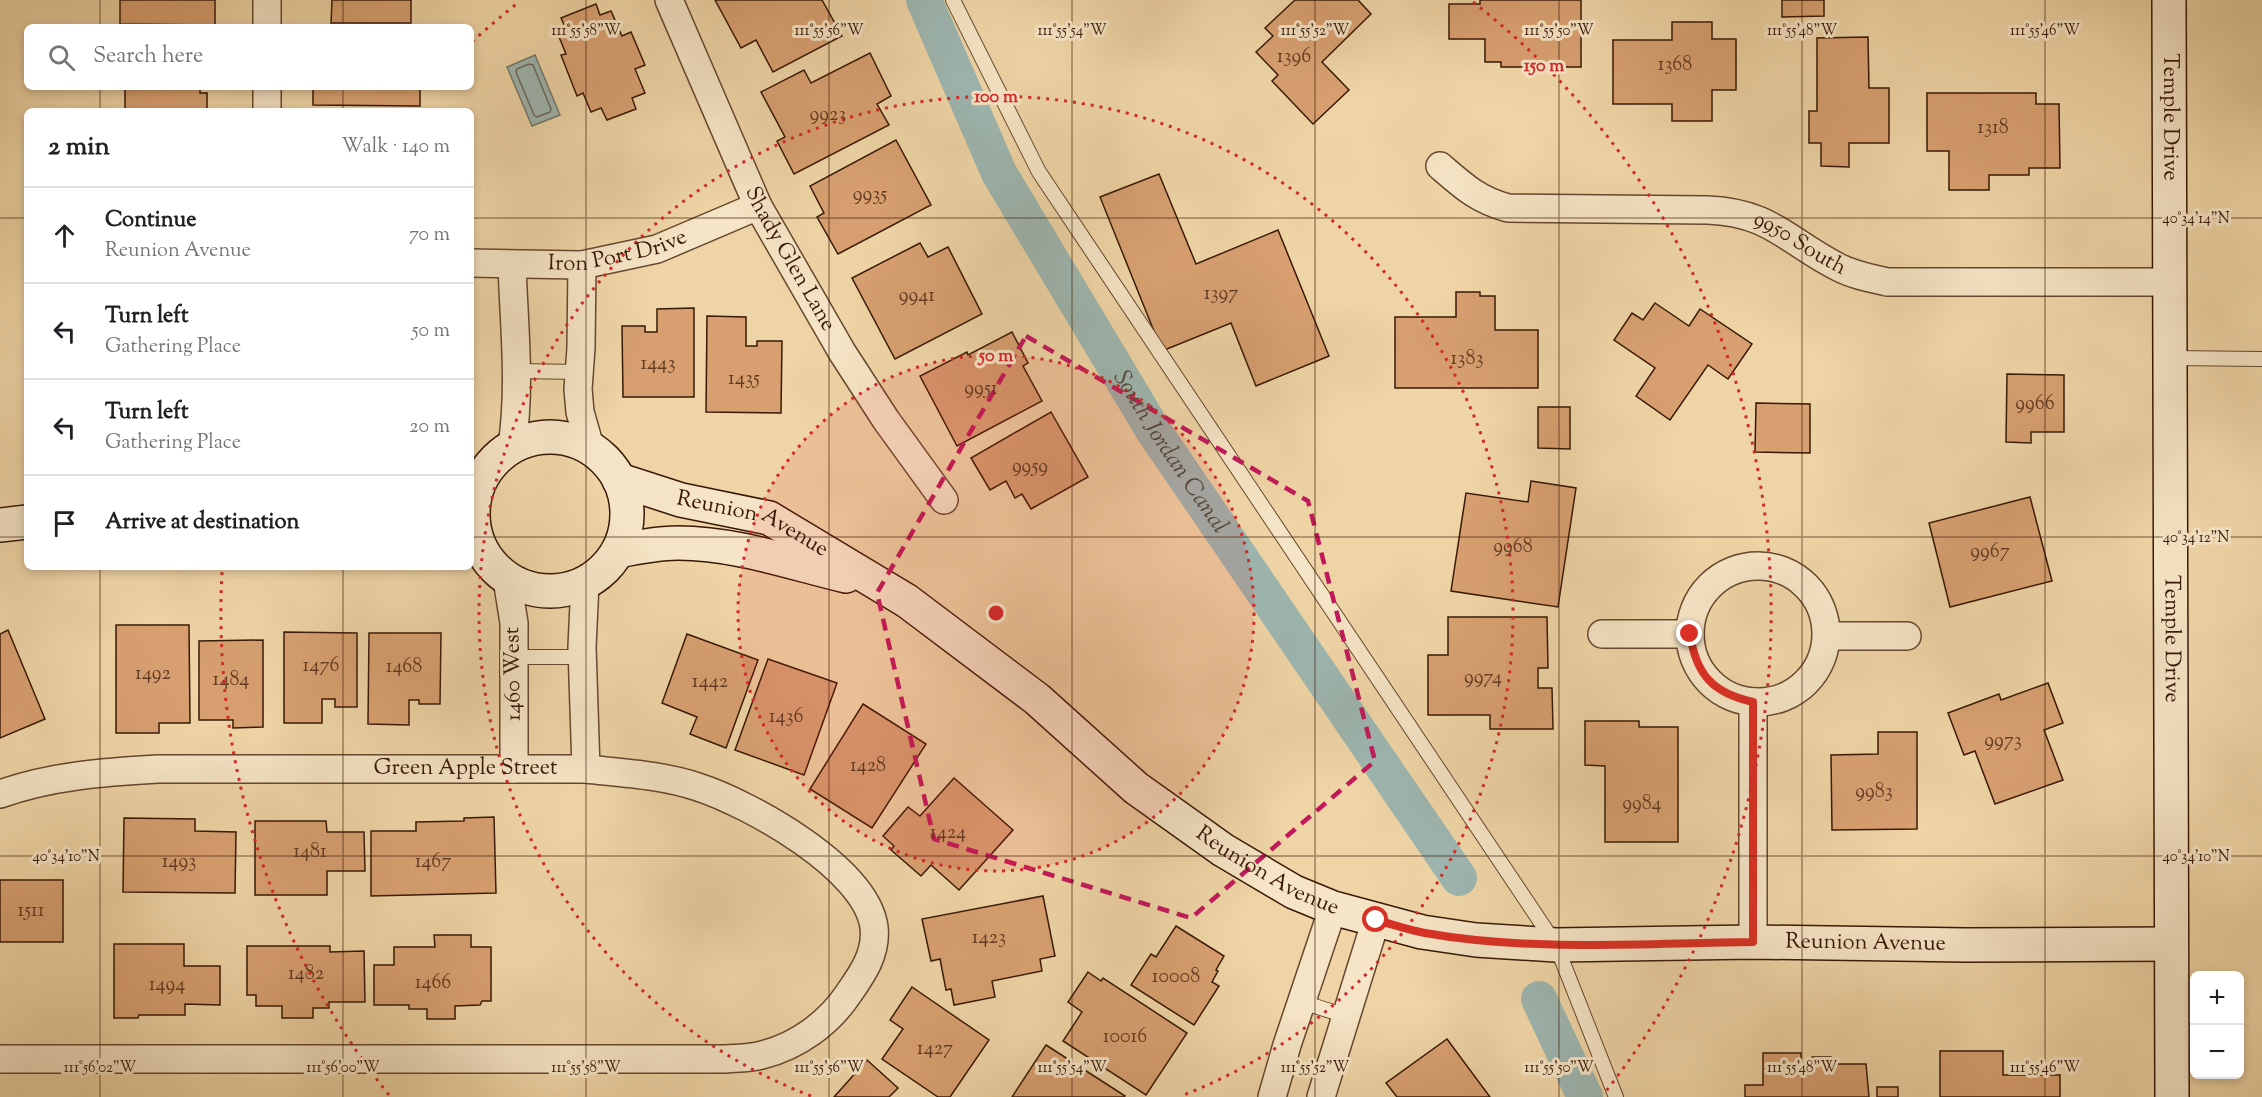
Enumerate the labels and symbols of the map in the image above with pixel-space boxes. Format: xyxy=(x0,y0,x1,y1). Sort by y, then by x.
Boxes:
text: 111°55'58"W xyxy=(551,21,621,42)
text: 111°55'56"W xyxy=(794,21,864,42)
text: 111°55'54"W xyxy=(1037,21,1107,42)
text: 111°55'52"W xyxy=(1281,21,1350,42)
text: 111°55'50"W xyxy=(1524,21,1594,42)
text: 111°55'48"W xyxy=(1767,21,1837,42)
text: 111°55'46"W xyxy=(2010,21,2080,42)
house number: 1396 xyxy=(1277,43,1311,72)
house number: 1368 xyxy=(1658,51,1692,80)
street label: Temple Drive xyxy=(2153,53,2185,181)
text: 150 m xyxy=(1524,54,1564,80)
text: 100 m xyxy=(974,85,1018,111)
house number: 9923 xyxy=(810,101,846,130)
house number: 1318 xyxy=(1977,114,2009,143)
house number: 9935 xyxy=(853,181,887,210)
street label: Shady Glen Lane xyxy=(736,182,843,338)
street label: 9950 South xyxy=(1748,204,1852,284)
text: 40°34'14"N xyxy=(2162,209,2230,230)
street label: Iron Port Drive xyxy=(548,222,692,281)
house number: 1397 xyxy=(1204,280,1238,309)
house number: 9941 xyxy=(899,282,935,311)
text: 50 m xyxy=(977,344,1013,370)
house number: 1383 xyxy=(1451,345,1483,374)
house number: 1443 xyxy=(640,350,676,379)
water label: South Jordan Canal xyxy=(1104,364,1236,541)
house number: 1435 xyxy=(728,365,760,394)
house number: 9951 xyxy=(964,375,998,404)
house number: 9966 xyxy=(2015,390,2055,419)
house number: 9959 xyxy=(1012,453,1048,482)
street label: Reunion Avenue xyxy=(673,483,834,566)
text: 40°34'12"N xyxy=(2163,528,2229,549)
house number: 9968 xyxy=(1493,533,1533,562)
house number: 9967 xyxy=(1970,538,2010,567)
street label: Temple Drive xyxy=(2155,575,2187,703)
centre of rings xyxy=(986,603,1006,623)
route end xyxy=(1676,620,1702,646)
street label: 1460 West xyxy=(497,626,531,721)
house number: 1476 xyxy=(303,652,339,681)
house number: 1468 xyxy=(386,653,422,682)
house number: 1492 xyxy=(135,660,171,689)
house number: 9974 xyxy=(1464,664,1502,693)
house number: 1484 xyxy=(213,666,249,695)
house number: 1442 xyxy=(692,668,728,697)
house number: 1436 xyxy=(769,703,803,732)
house number: 9973 xyxy=(1984,727,2022,756)
house number: 1428 xyxy=(850,752,886,781)
street label: Green Apple Street xyxy=(373,753,558,785)
house number: 9983 xyxy=(1855,778,1893,807)
house number: 9984 xyxy=(1622,790,1662,819)
house number: 1424 xyxy=(930,819,966,848)
street label: Reunion Avenue xyxy=(1188,819,1344,925)
house number: 1481 xyxy=(293,838,327,867)
text: 40°34'10"N xyxy=(32,847,100,868)
text: 40°34'10"N xyxy=(2162,847,2230,868)
house number: 1493 xyxy=(162,848,196,877)
house number: 1467 xyxy=(415,848,451,877)
house number: 1511 xyxy=(17,897,45,926)
route start xyxy=(1362,906,1388,932)
house number: 1423 xyxy=(972,924,1006,953)
street label: Reunion Avenue xyxy=(1785,926,1946,961)
house number: 1482 xyxy=(288,960,324,989)
house number: 10008 xyxy=(1152,963,1200,992)
house number: 1466 xyxy=(415,969,451,998)
house number: 1494 xyxy=(149,971,185,1000)
house number: 10016 xyxy=(1103,1023,1147,1052)
house number: 1427 xyxy=(917,1035,953,1064)
text: 111°56'02"W xyxy=(64,1058,137,1079)
text: 111°56'00"W xyxy=(306,1058,380,1079)
text: 111°55'58"W xyxy=(551,1058,621,1079)
text: 111°55'56"W xyxy=(794,1058,864,1079)
text: 111°55'54"W xyxy=(1037,1058,1107,1079)
text: 111°55'52"W xyxy=(1281,1058,1350,1079)
text: 111°55'50"W xyxy=(1524,1058,1594,1079)
text: 111°55'48"W xyxy=(1767,1058,1837,1079)
text: 111°55'46"W xyxy=(2010,1058,2080,1079)

